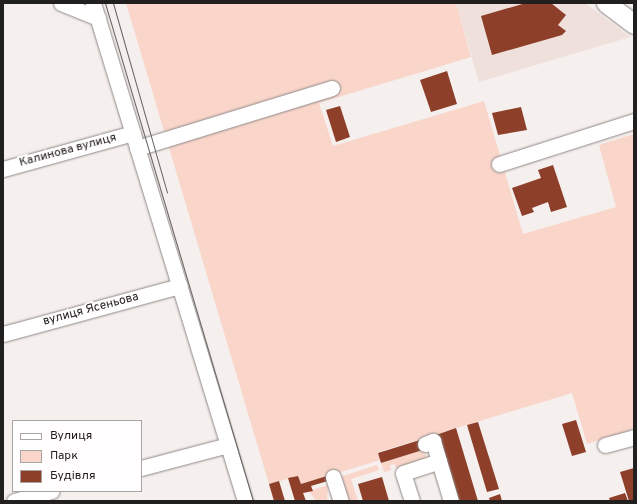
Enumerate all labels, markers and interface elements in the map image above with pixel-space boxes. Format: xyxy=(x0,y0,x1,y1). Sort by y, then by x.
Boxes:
street label: Калинова вулиця xyxy=(18,131,118,171)
street label: вулиця Ясеньова xyxy=(41,290,141,330)
legend xyxy=(12,420,142,492)
text: Вулиця xyxy=(50,428,92,444)
text: Парк xyxy=(50,448,78,464)
text: Будівля xyxy=(50,468,96,484)

